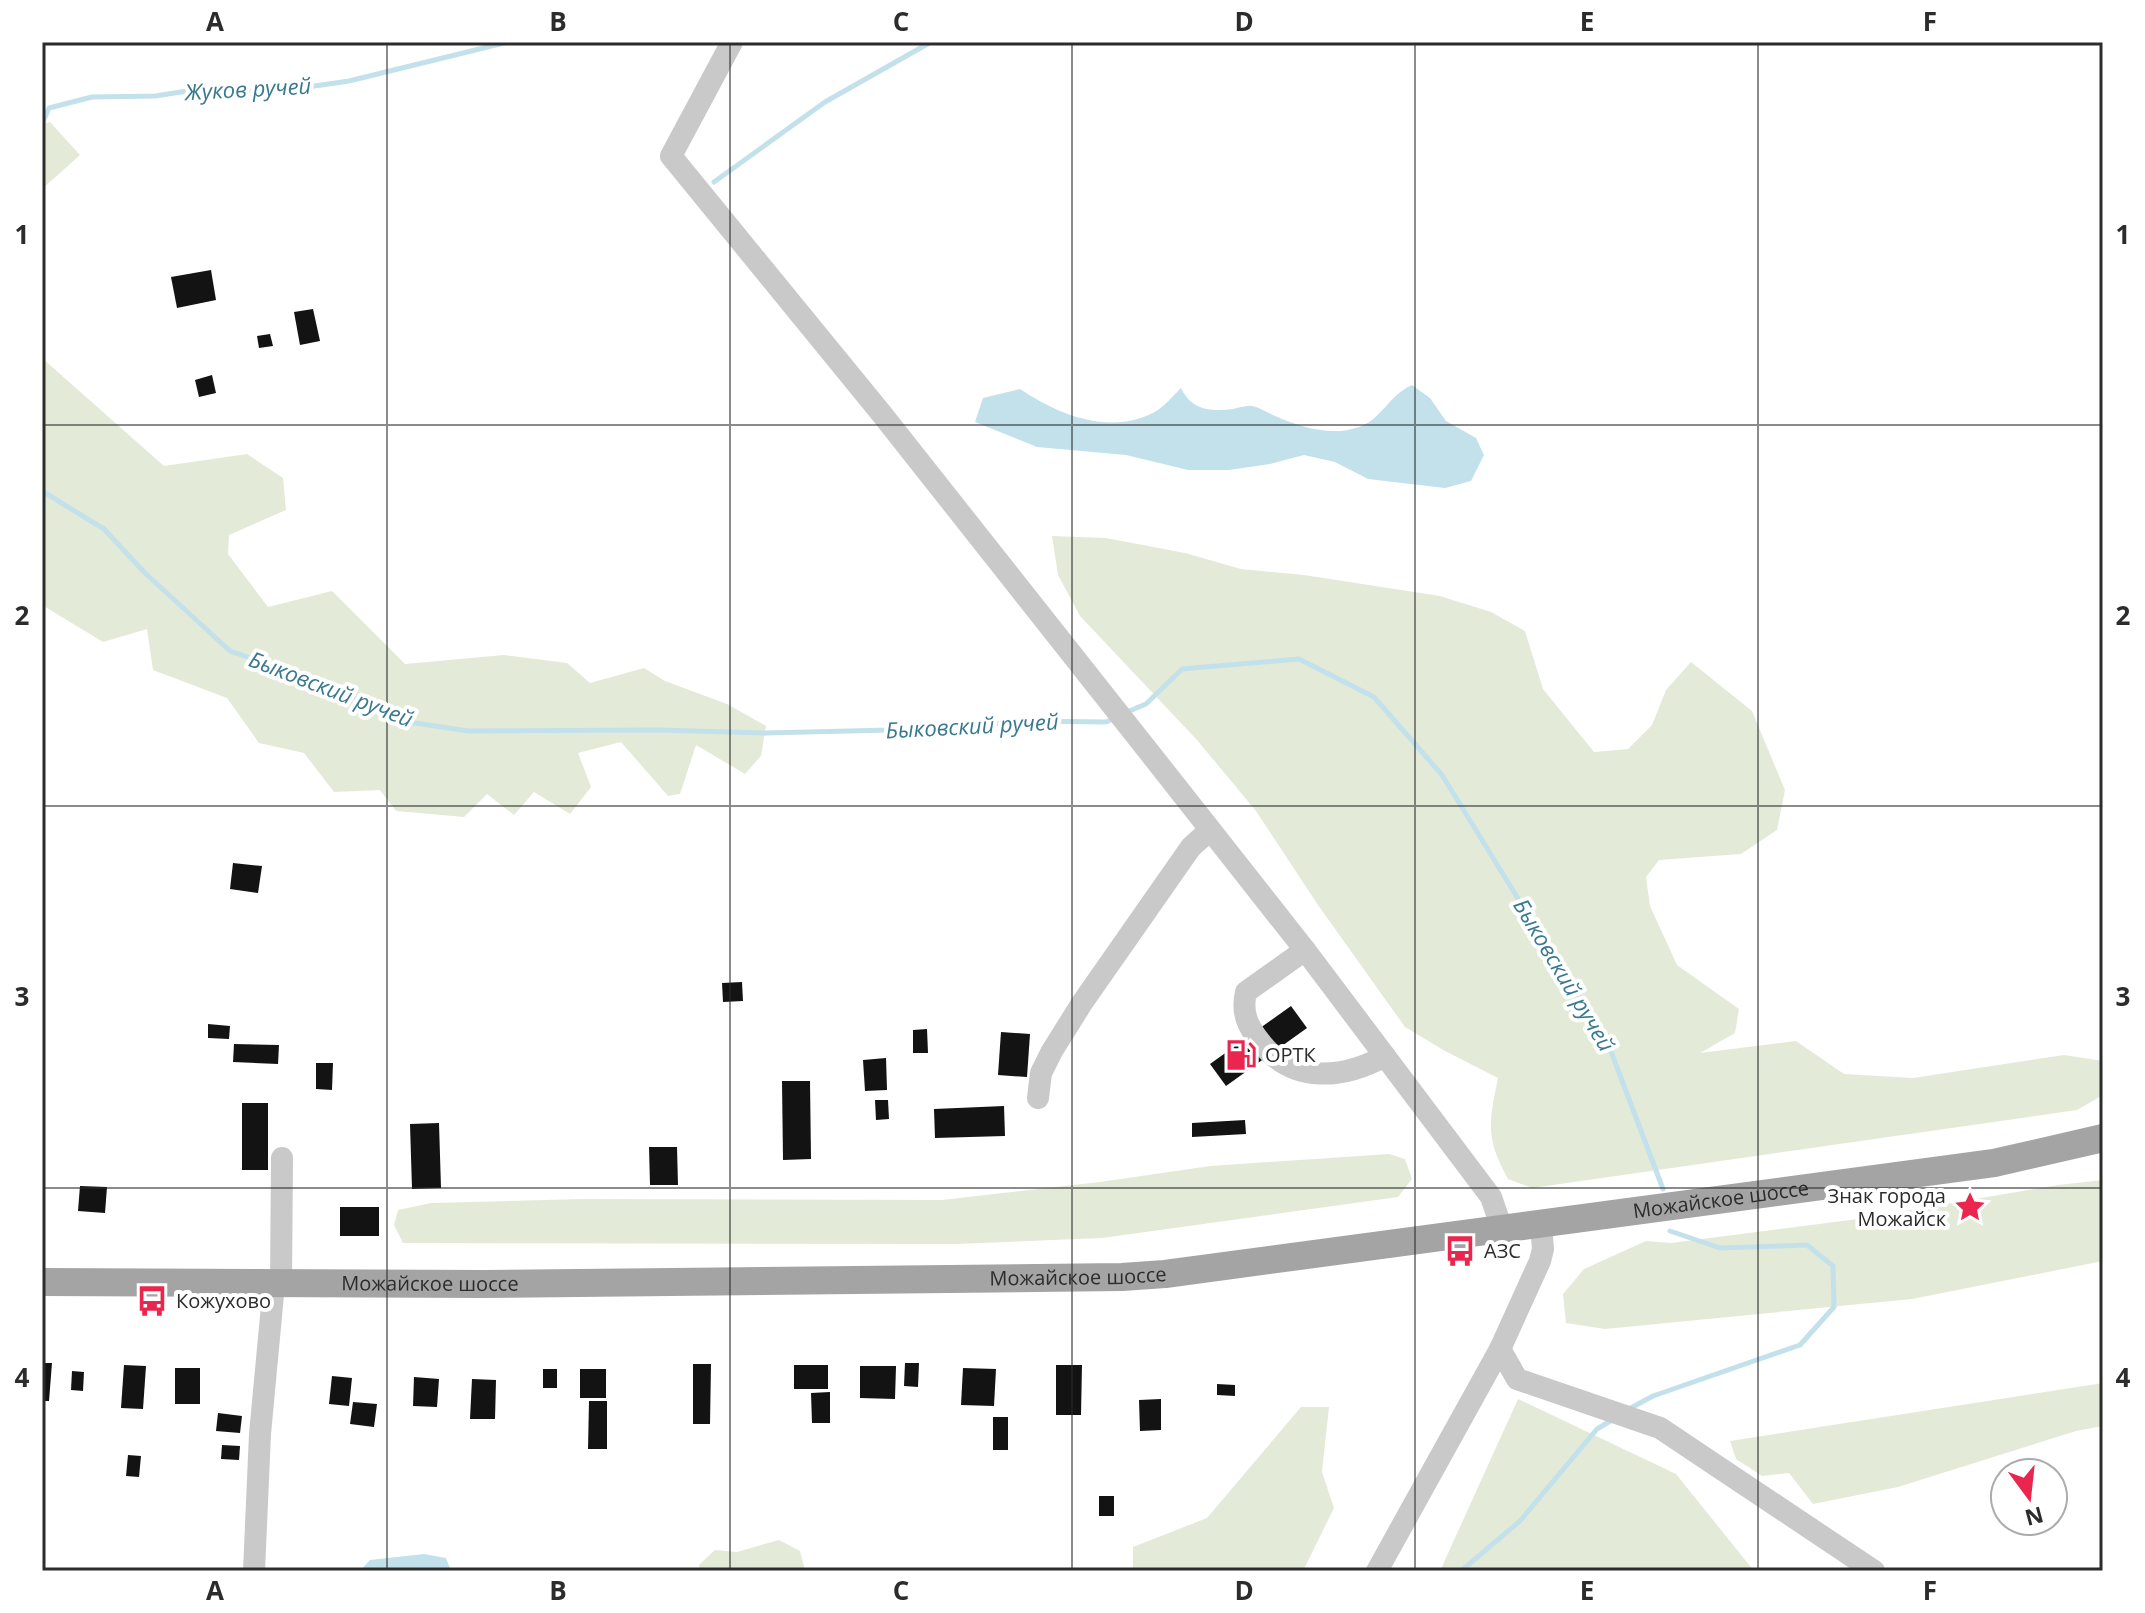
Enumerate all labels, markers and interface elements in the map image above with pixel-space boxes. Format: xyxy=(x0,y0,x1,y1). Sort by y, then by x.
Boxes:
text: A xyxy=(206,3,224,39)
text: B xyxy=(549,3,567,39)
text: C xyxy=(893,3,909,39)
text: D xyxy=(1234,3,1254,39)
text: E xyxy=(1580,3,1594,39)
text: F xyxy=(1923,3,1937,39)
water label: Жуков ручей xyxy=(182,70,312,106)
text: 1 xyxy=(15,216,29,252)
text: 1 xyxy=(2116,216,2130,252)
text: 2 xyxy=(15,597,30,633)
text: 2 xyxy=(2116,597,2131,633)
water label: Быковский ручей xyxy=(245,643,418,733)
water label: Быковский ручей xyxy=(885,705,1060,745)
water label: Быковский ручей xyxy=(1507,892,1623,1057)
text: 3 xyxy=(15,978,29,1014)
text: 3 xyxy=(2116,978,2130,1014)
fuel station icon: ОРТК xyxy=(1224,1038,1258,1072)
place label: ОРТК xyxy=(1265,1041,1317,1068)
street label: Можайское шоссе xyxy=(1631,1174,1810,1224)
place label: Знак города Можайск xyxy=(1828,1182,1947,1232)
place icon: Знак города Можайск xyxy=(1953,1190,1987,1224)
bus stop icon: АЗС xyxy=(1443,1234,1477,1268)
place label: АЗС xyxy=(1484,1237,1521,1264)
street label: Можайское шоссе xyxy=(989,1260,1167,1291)
street label: Можайское шоссе xyxy=(341,1269,519,1297)
bus stop icon: Кожухово xyxy=(135,1284,169,1318)
place label: Кожухово xyxy=(176,1287,271,1314)
text: 4 xyxy=(15,1359,30,1395)
text: 4 xyxy=(2116,1359,2131,1395)
north arrow xyxy=(1989,1457,2069,1537)
text: N xyxy=(2022,1500,2047,1534)
text: A xyxy=(206,1572,224,1608)
text: B xyxy=(549,1572,567,1608)
text: C xyxy=(893,1572,909,1608)
text: D xyxy=(1234,1572,1254,1608)
text: E xyxy=(1580,1572,1594,1608)
text: F xyxy=(1923,1572,1937,1608)

